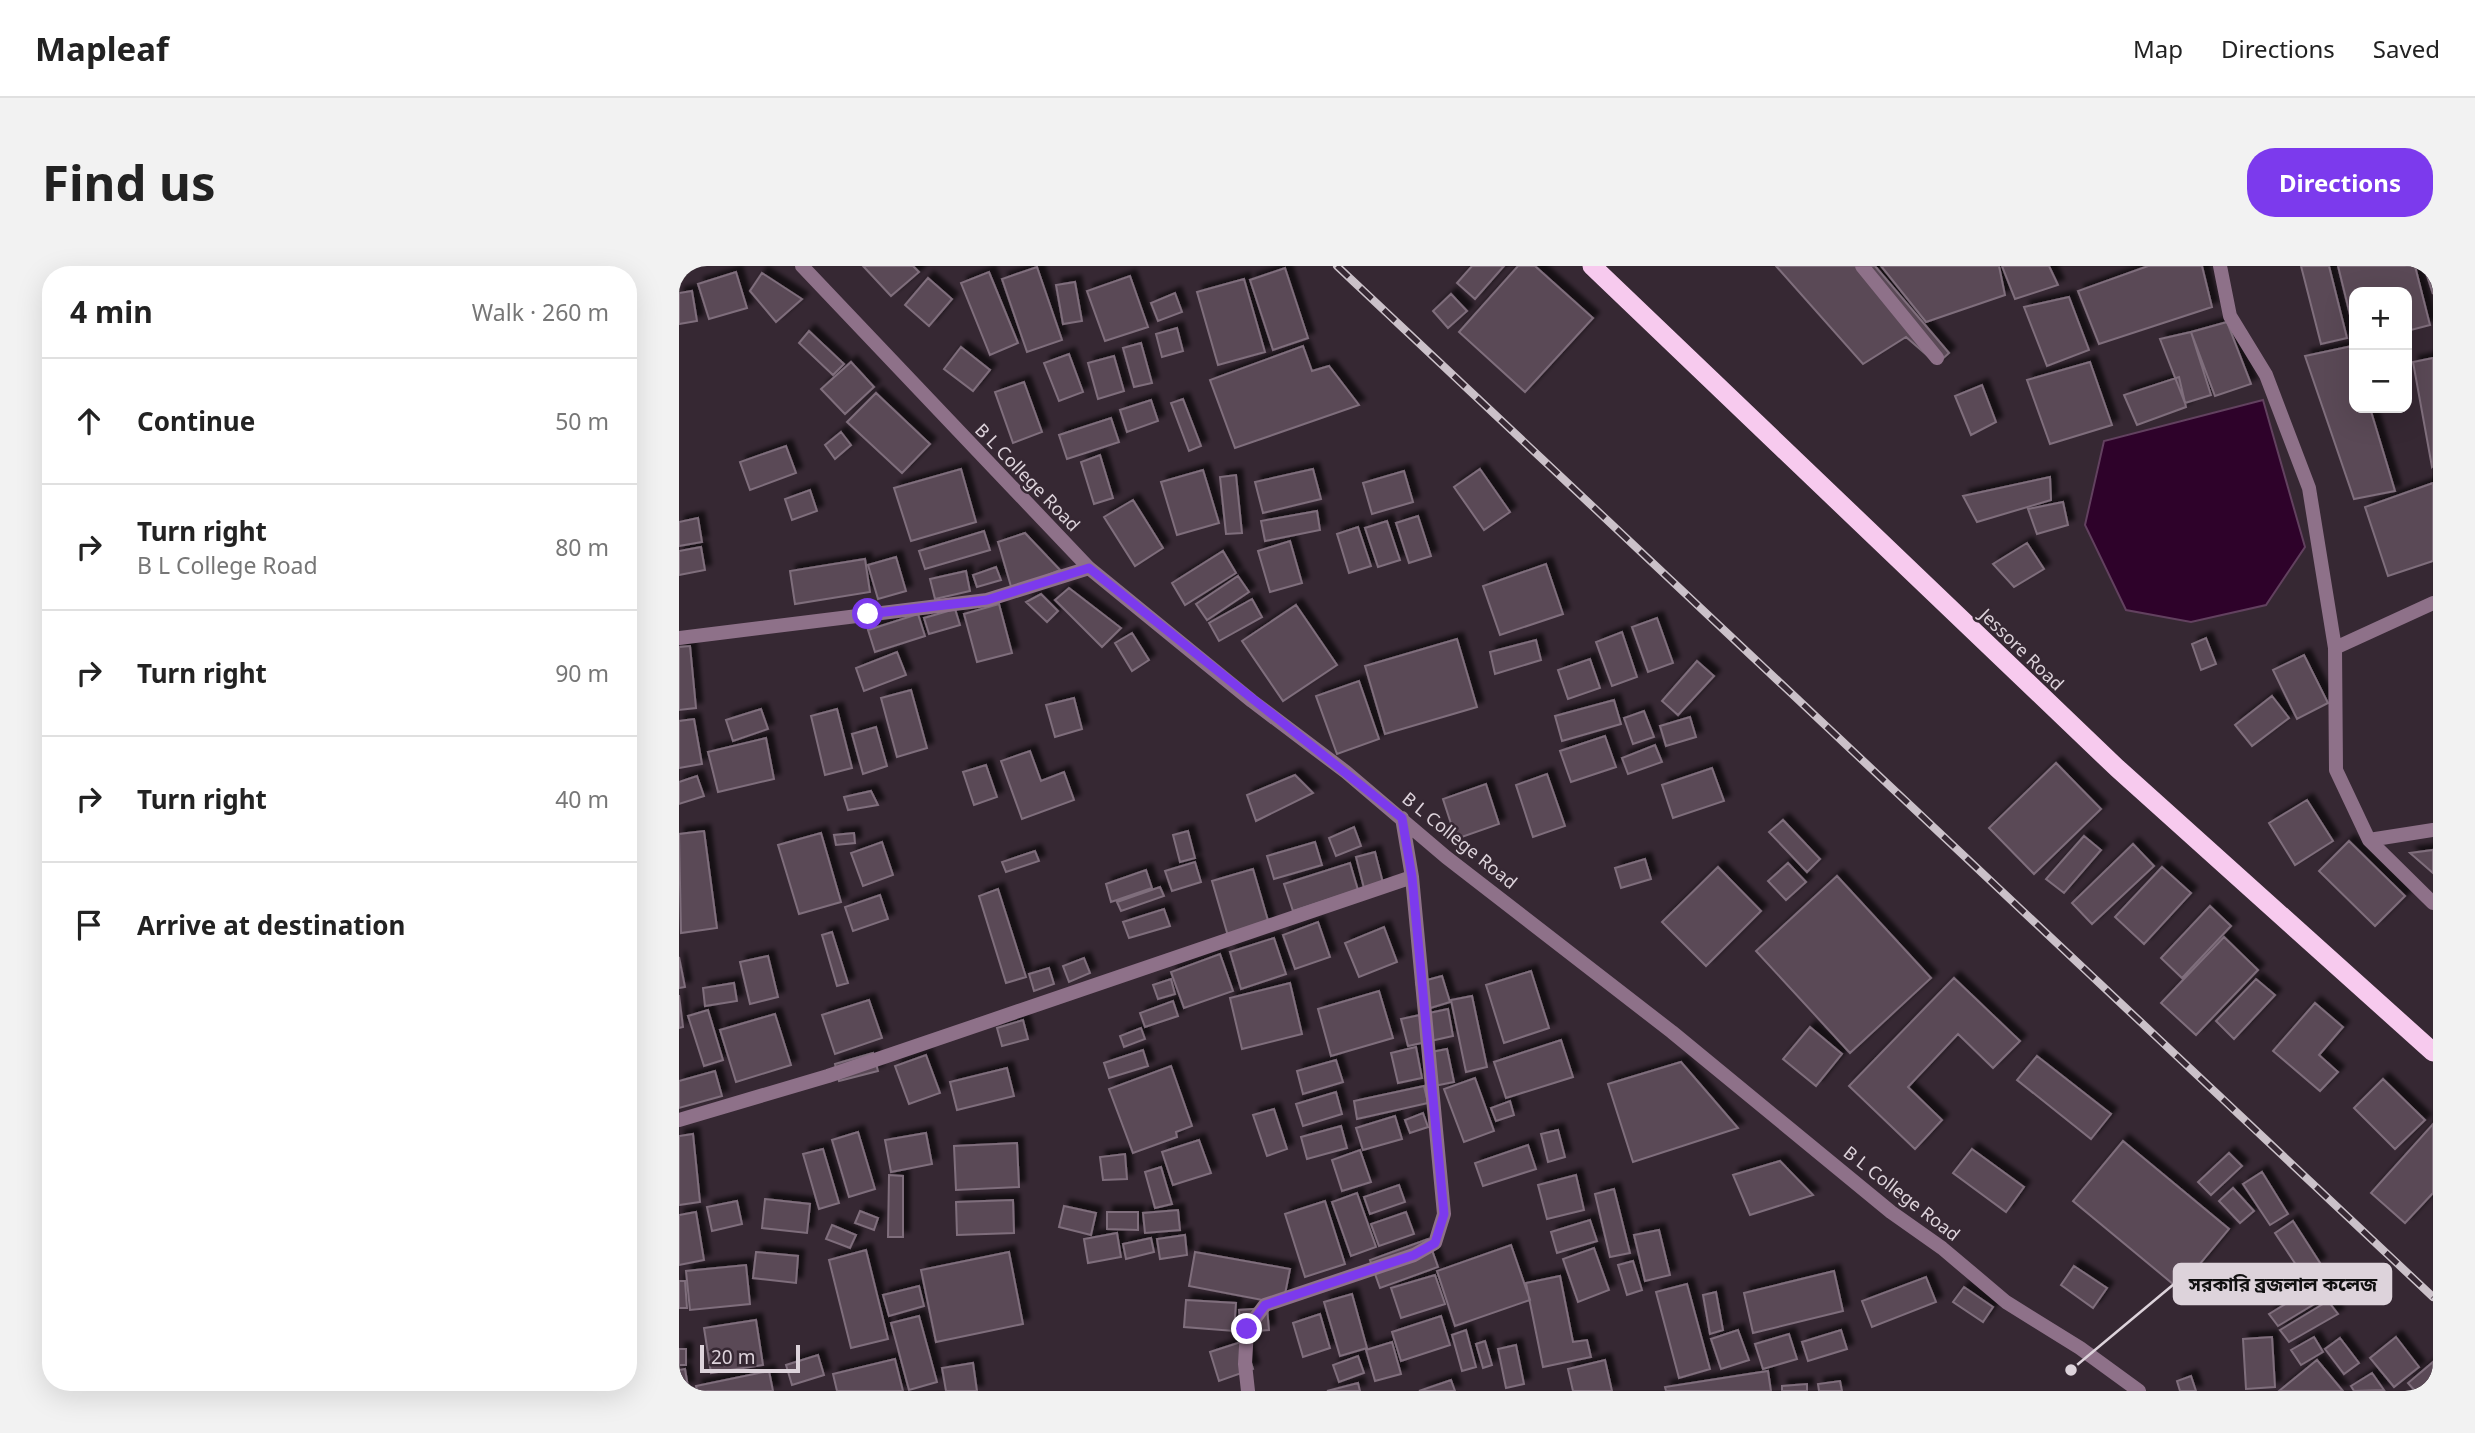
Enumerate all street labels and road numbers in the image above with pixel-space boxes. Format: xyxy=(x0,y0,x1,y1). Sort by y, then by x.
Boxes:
street label: B L College Road xyxy=(970,418,1086,536)
street label: Jessore Road xyxy=(1973,601,2069,695)
street label: B L College Road xyxy=(1398,786,1522,894)
street label: B L College Road xyxy=(1839,1140,1965,1246)

